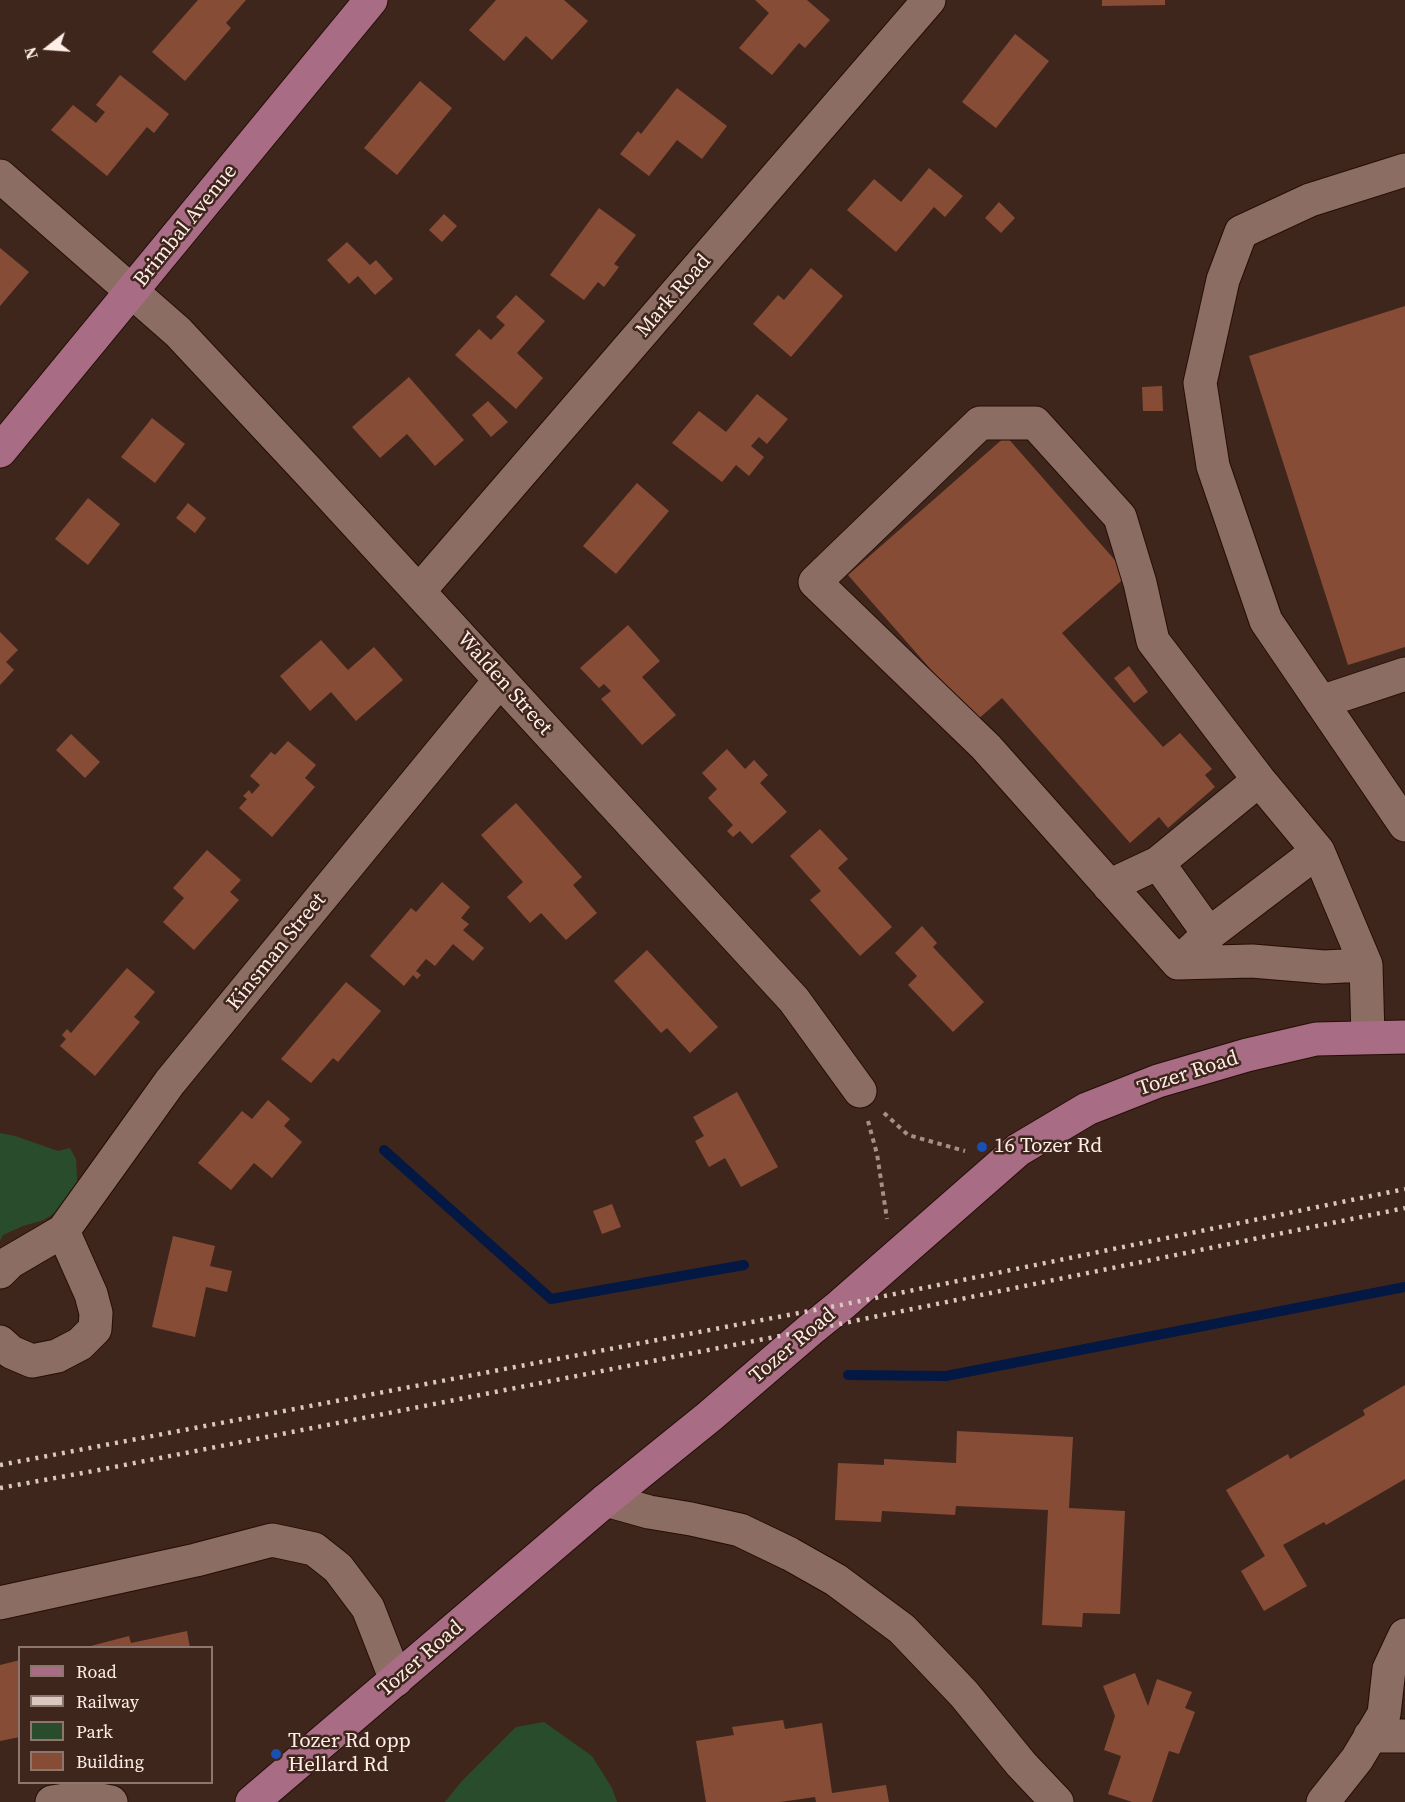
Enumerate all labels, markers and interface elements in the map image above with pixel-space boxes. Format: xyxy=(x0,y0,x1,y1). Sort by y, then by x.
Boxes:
north arrow xyxy=(18,18,78,78)
text: N xyxy=(19,44,43,62)
street label: Brimbal Avenue xyxy=(129,160,243,292)
street label: Mark Road xyxy=(631,249,717,343)
street label: Walden Street xyxy=(451,627,557,741)
street label: Kinsman Street xyxy=(222,888,332,1016)
street label: Tozer Road xyxy=(1134,1046,1242,1102)
place label: 16 Tozer Rd xyxy=(994,1134,1102,1160)
marker: 16 Tozer Rd xyxy=(975,1140,989,1154)
street label: Tozer Road xyxy=(745,1303,841,1389)
street label: Tozer Road xyxy=(373,1615,469,1703)
legend xyxy=(18,1646,213,1784)
text: Road xyxy=(76,1659,117,1684)
text: Railway xyxy=(76,1689,139,1714)
text: Park xyxy=(76,1719,113,1744)
place label: Tozer Rd opp Hellard Rd xyxy=(288,1729,411,1779)
marker: Tozer Rd opp Hellard Rd xyxy=(269,1747,283,1761)
text: Building xyxy=(76,1749,144,1774)

